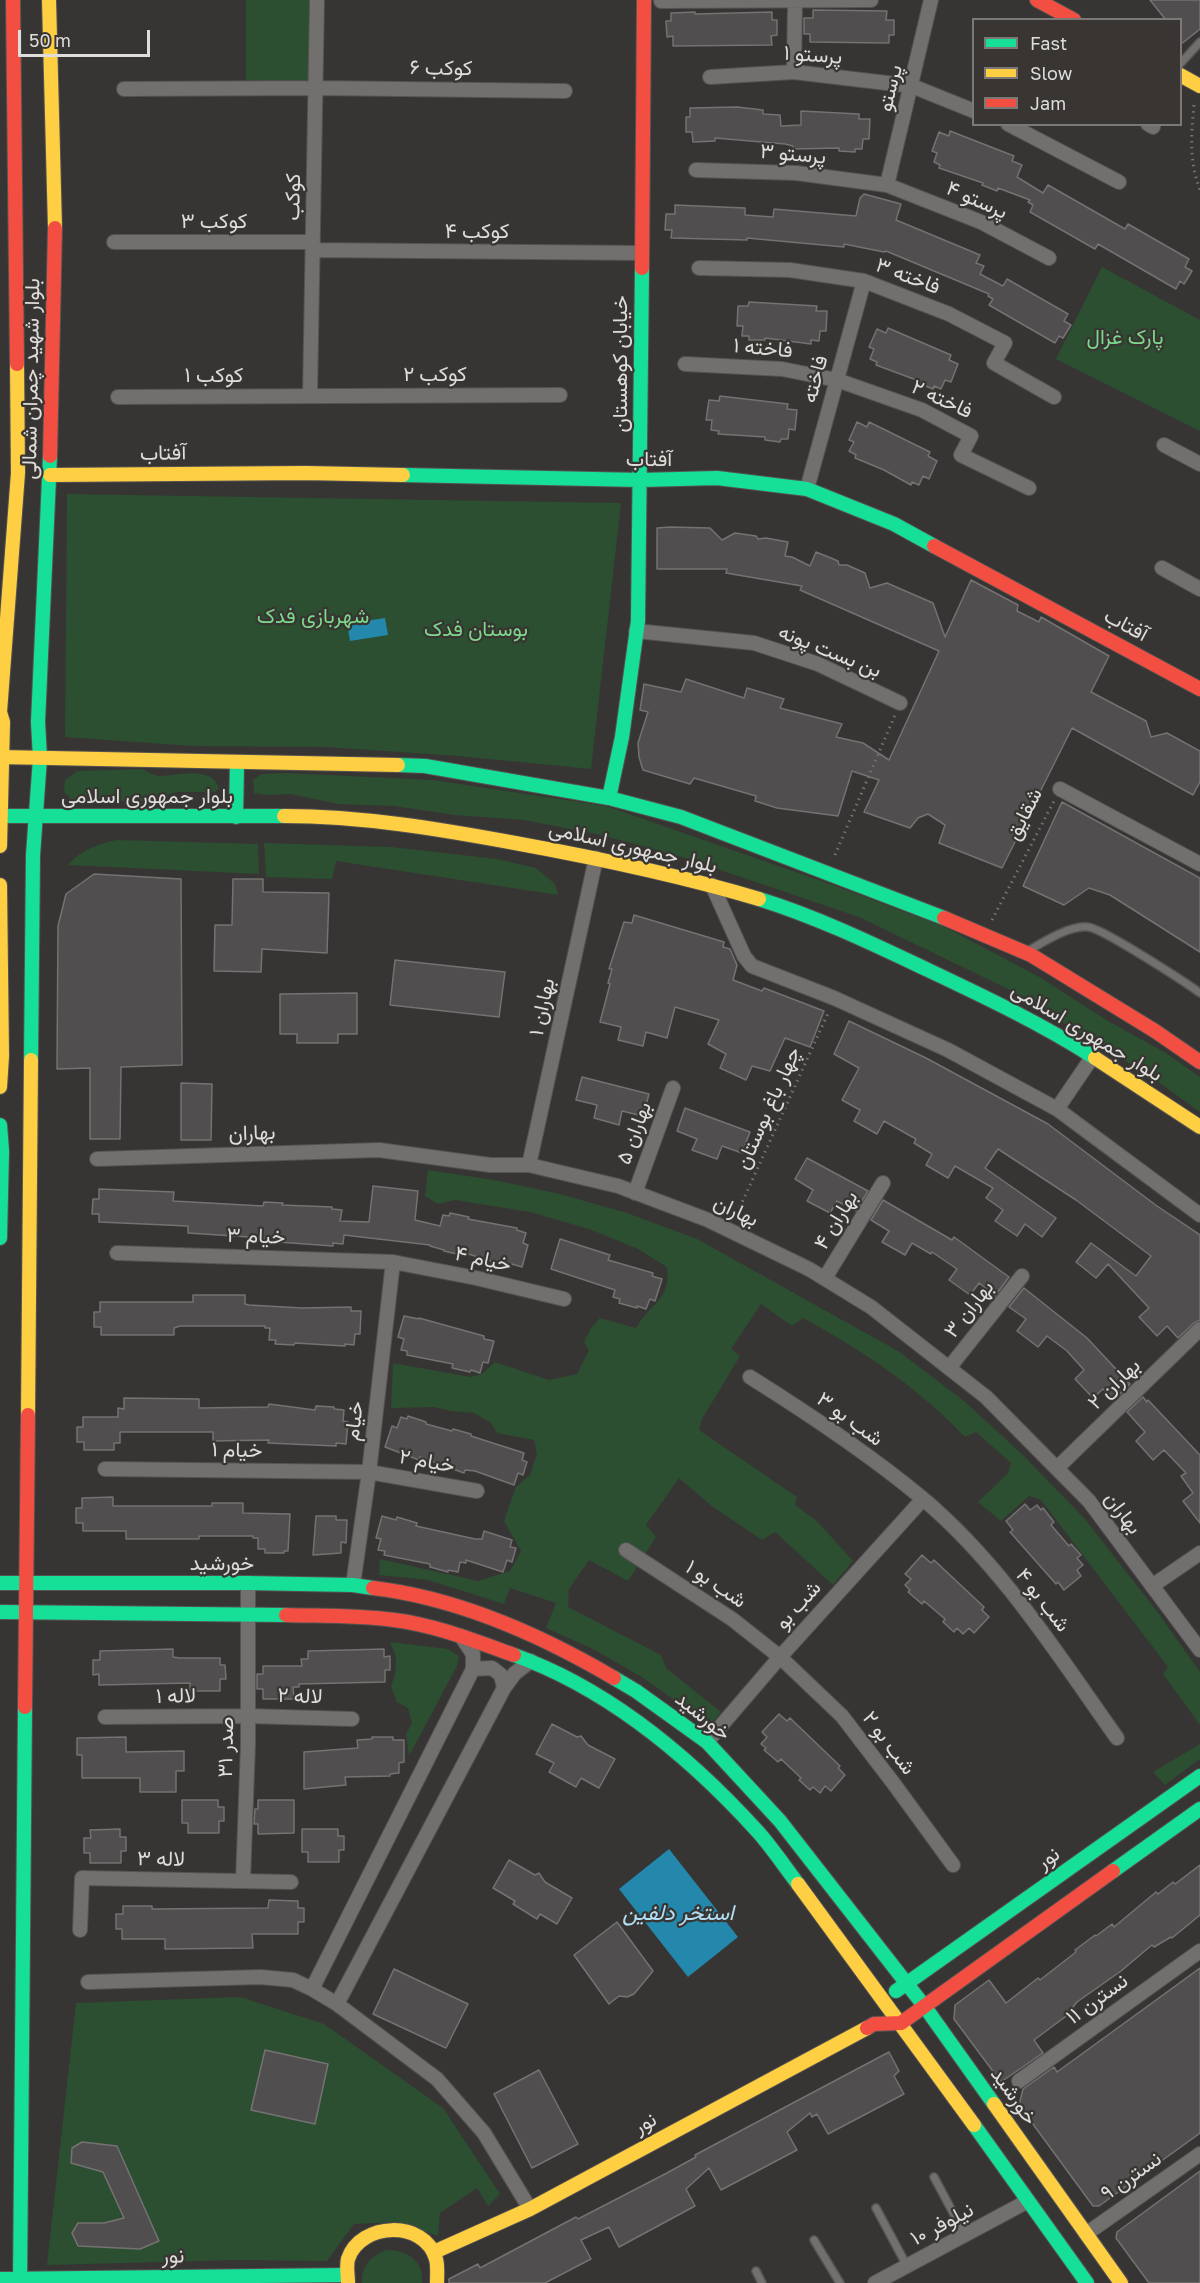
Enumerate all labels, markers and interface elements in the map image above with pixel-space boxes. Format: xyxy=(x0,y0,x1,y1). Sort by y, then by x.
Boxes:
scale bar xyxy=(21,18,153,56)
legend xyxy=(972,18,1182,126)
text: 50 m xyxy=(29,29,71,51)
text: Fast xyxy=(1030,32,1067,54)
street label: پرستو ۱ xyxy=(783,40,843,70)
street label: کوکب ۶ xyxy=(409,55,473,81)
street label: پرستو xyxy=(872,62,908,114)
text: Slow xyxy=(1030,62,1072,84)
text: Jam xyxy=(1030,92,1066,114)
street label: پرستو ۳ xyxy=(759,139,827,169)
street label: کوکب xyxy=(280,173,306,221)
street label: پرستو ۴ xyxy=(942,175,1012,225)
street label: کوکب ۳ xyxy=(181,208,247,234)
street label: کوکب ۴ xyxy=(445,218,509,244)
street label: فاخته ۳ xyxy=(872,252,944,300)
street label: بلوار شهید چمران شمالی xyxy=(17,278,45,480)
street label: خیابان کوهستان xyxy=(607,295,633,433)
park label: پارک غزال xyxy=(1087,324,1163,350)
street label: فاخته ۱ xyxy=(732,333,794,363)
street label: فاخته xyxy=(797,353,833,405)
street label: کوکب ۲ xyxy=(403,361,467,387)
street label: کوکب ۱ xyxy=(185,362,243,388)
street label: فاخته ۲ xyxy=(908,374,976,424)
street label: آفتاب xyxy=(140,440,186,466)
street label: آفتاب xyxy=(626,446,672,472)
park label: شهربازی فدک xyxy=(257,603,369,629)
street label: آفتاب xyxy=(1100,603,1152,647)
park label: بوستان فدک xyxy=(424,616,528,642)
street label: بن بست پونه xyxy=(775,619,885,683)
street label: بلوار جمهوری اسلامی xyxy=(61,783,233,809)
street label: شقایق xyxy=(1000,784,1048,844)
street label: بلوار جمهوری اسلامی xyxy=(546,815,720,879)
street label: بهاران ۱ xyxy=(524,976,560,1038)
street label: بلوار جمهوری اسلامی xyxy=(1007,977,1167,1087)
street label: چهار باغ بوستان xyxy=(730,1043,806,1173)
street label: بهاران ۵ xyxy=(611,1098,657,1168)
street label: بهاران xyxy=(228,1120,276,1146)
street label: بهاران ۴ xyxy=(809,1186,863,1254)
street label: بهاران xyxy=(709,1190,763,1232)
street label: خیام ۳ xyxy=(226,1222,286,1250)
street label: خیام ۴ xyxy=(453,1241,513,1277)
street label: بهاران ۳ xyxy=(939,1275,999,1343)
street label: بهاران ۲ xyxy=(1083,1353,1145,1415)
street label: شب بو ۳ xyxy=(812,1386,888,1452)
street label: خیام xyxy=(339,1400,369,1442)
street label: خیام ۱ xyxy=(211,1437,263,1463)
street label: خیام ۲ xyxy=(397,1444,457,1478)
street label: بهاران xyxy=(1099,1487,1147,1539)
street label: خورشید xyxy=(190,1550,254,1576)
street label: شب بو ۱ xyxy=(681,1554,751,1614)
street label: شب بو ۴ xyxy=(1010,1563,1076,1637)
street label: شب بو xyxy=(770,1575,826,1635)
street label: لاله ۱ xyxy=(156,1683,196,1709)
street label: لاله ۲ xyxy=(277,1683,323,1709)
street label: خورشید xyxy=(670,1686,736,1746)
street label: شب بو ۲ xyxy=(857,1706,921,1780)
street label: صدر ۳۱ xyxy=(213,1716,239,1778)
street label: نور xyxy=(1032,1841,1064,1875)
street label: لاله ۳ xyxy=(137,1846,185,1872)
water label: استخر دلفین xyxy=(622,1900,734,1926)
street label: نسترن ۱۱ xyxy=(1061,1968,1133,2030)
street label: خورشید xyxy=(985,2062,1043,2130)
street label: نور xyxy=(629,2107,661,2139)
street label: نسترن ۹ xyxy=(1096,2146,1166,2206)
street label: نیلوفر ۱۰ xyxy=(906,2197,978,2251)
street label: نور xyxy=(162,2243,184,2269)

